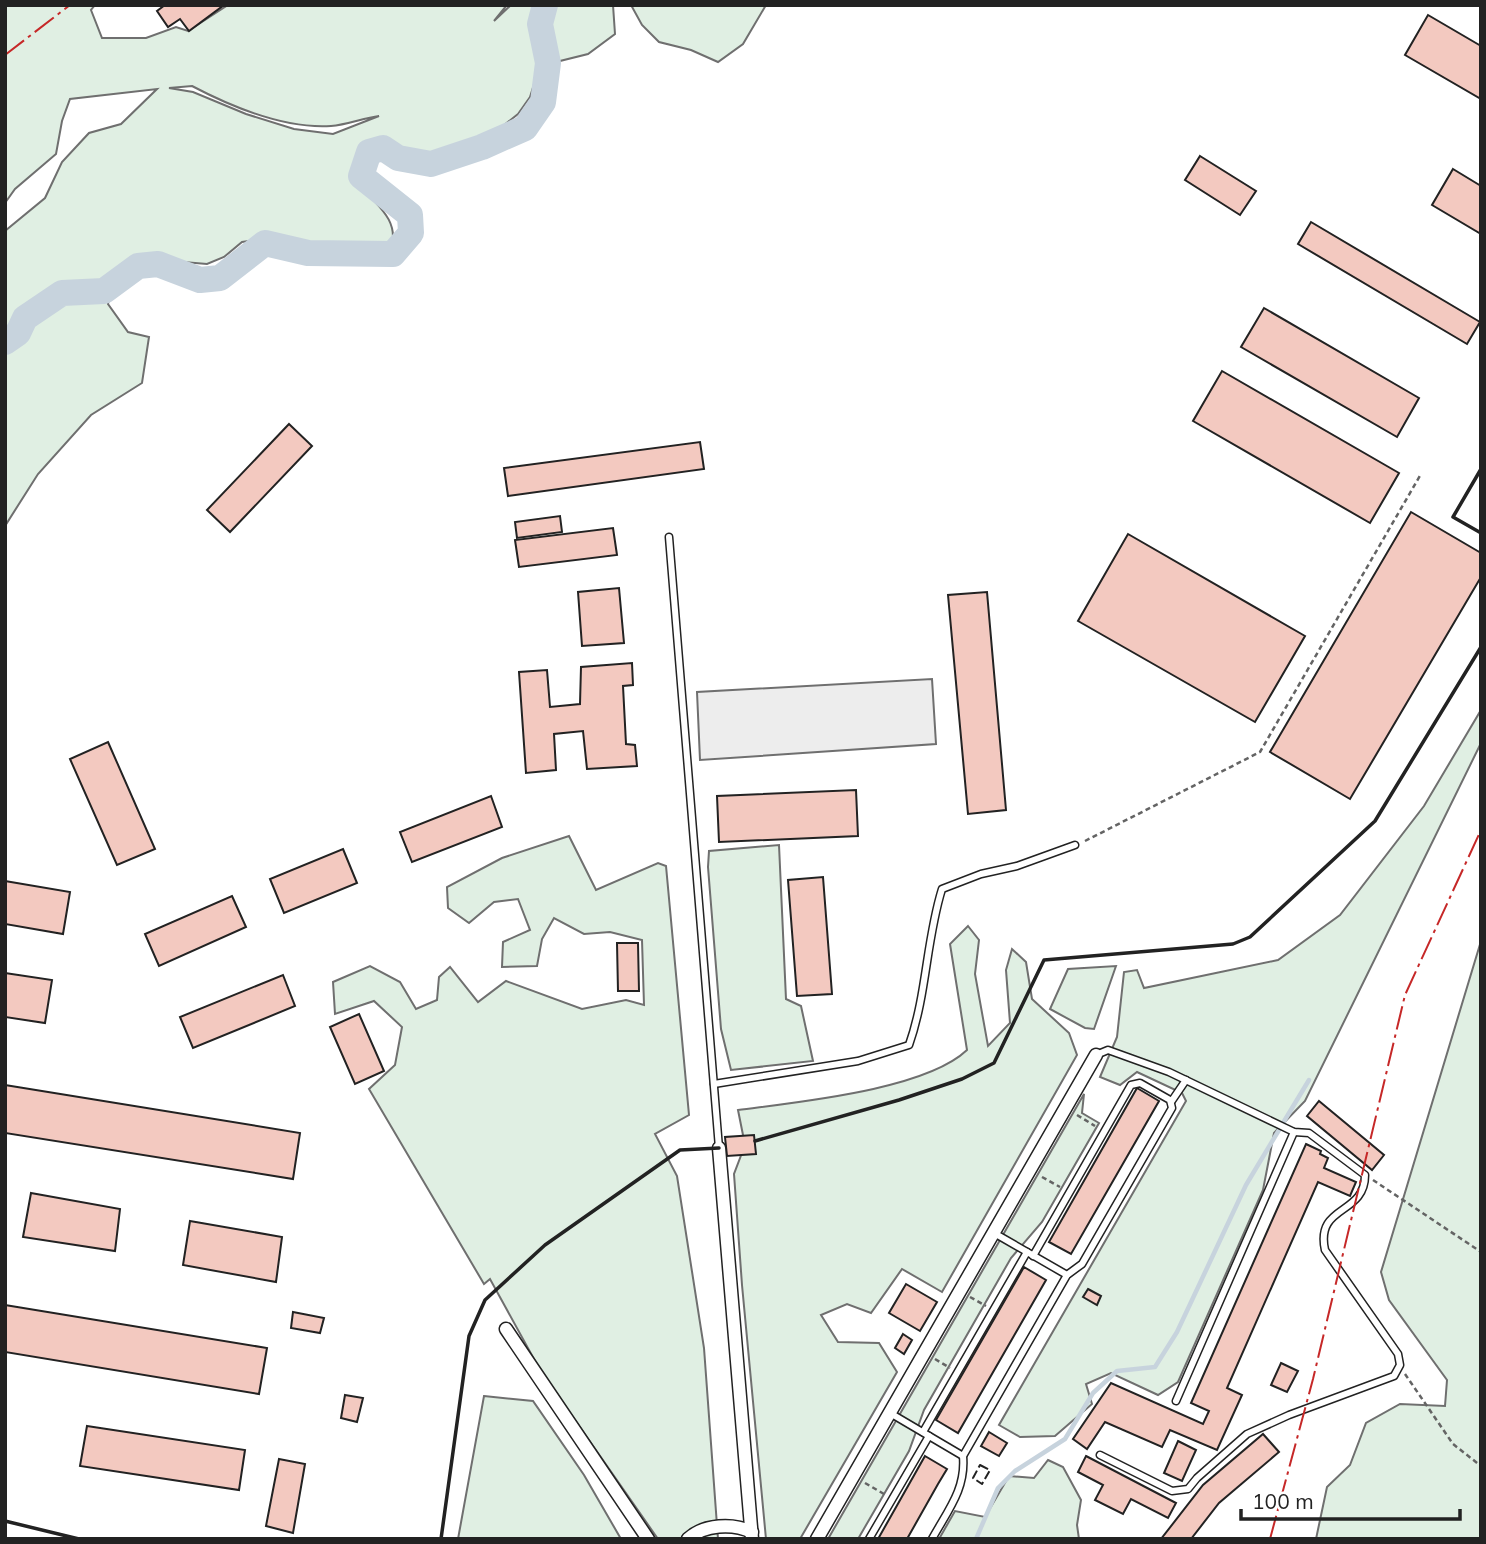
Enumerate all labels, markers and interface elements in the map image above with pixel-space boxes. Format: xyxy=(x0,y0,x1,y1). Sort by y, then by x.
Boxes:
scale bar xyxy=(1241,1478,1460,1522)
text: 100 m xyxy=(1252,1488,1314,1514)

